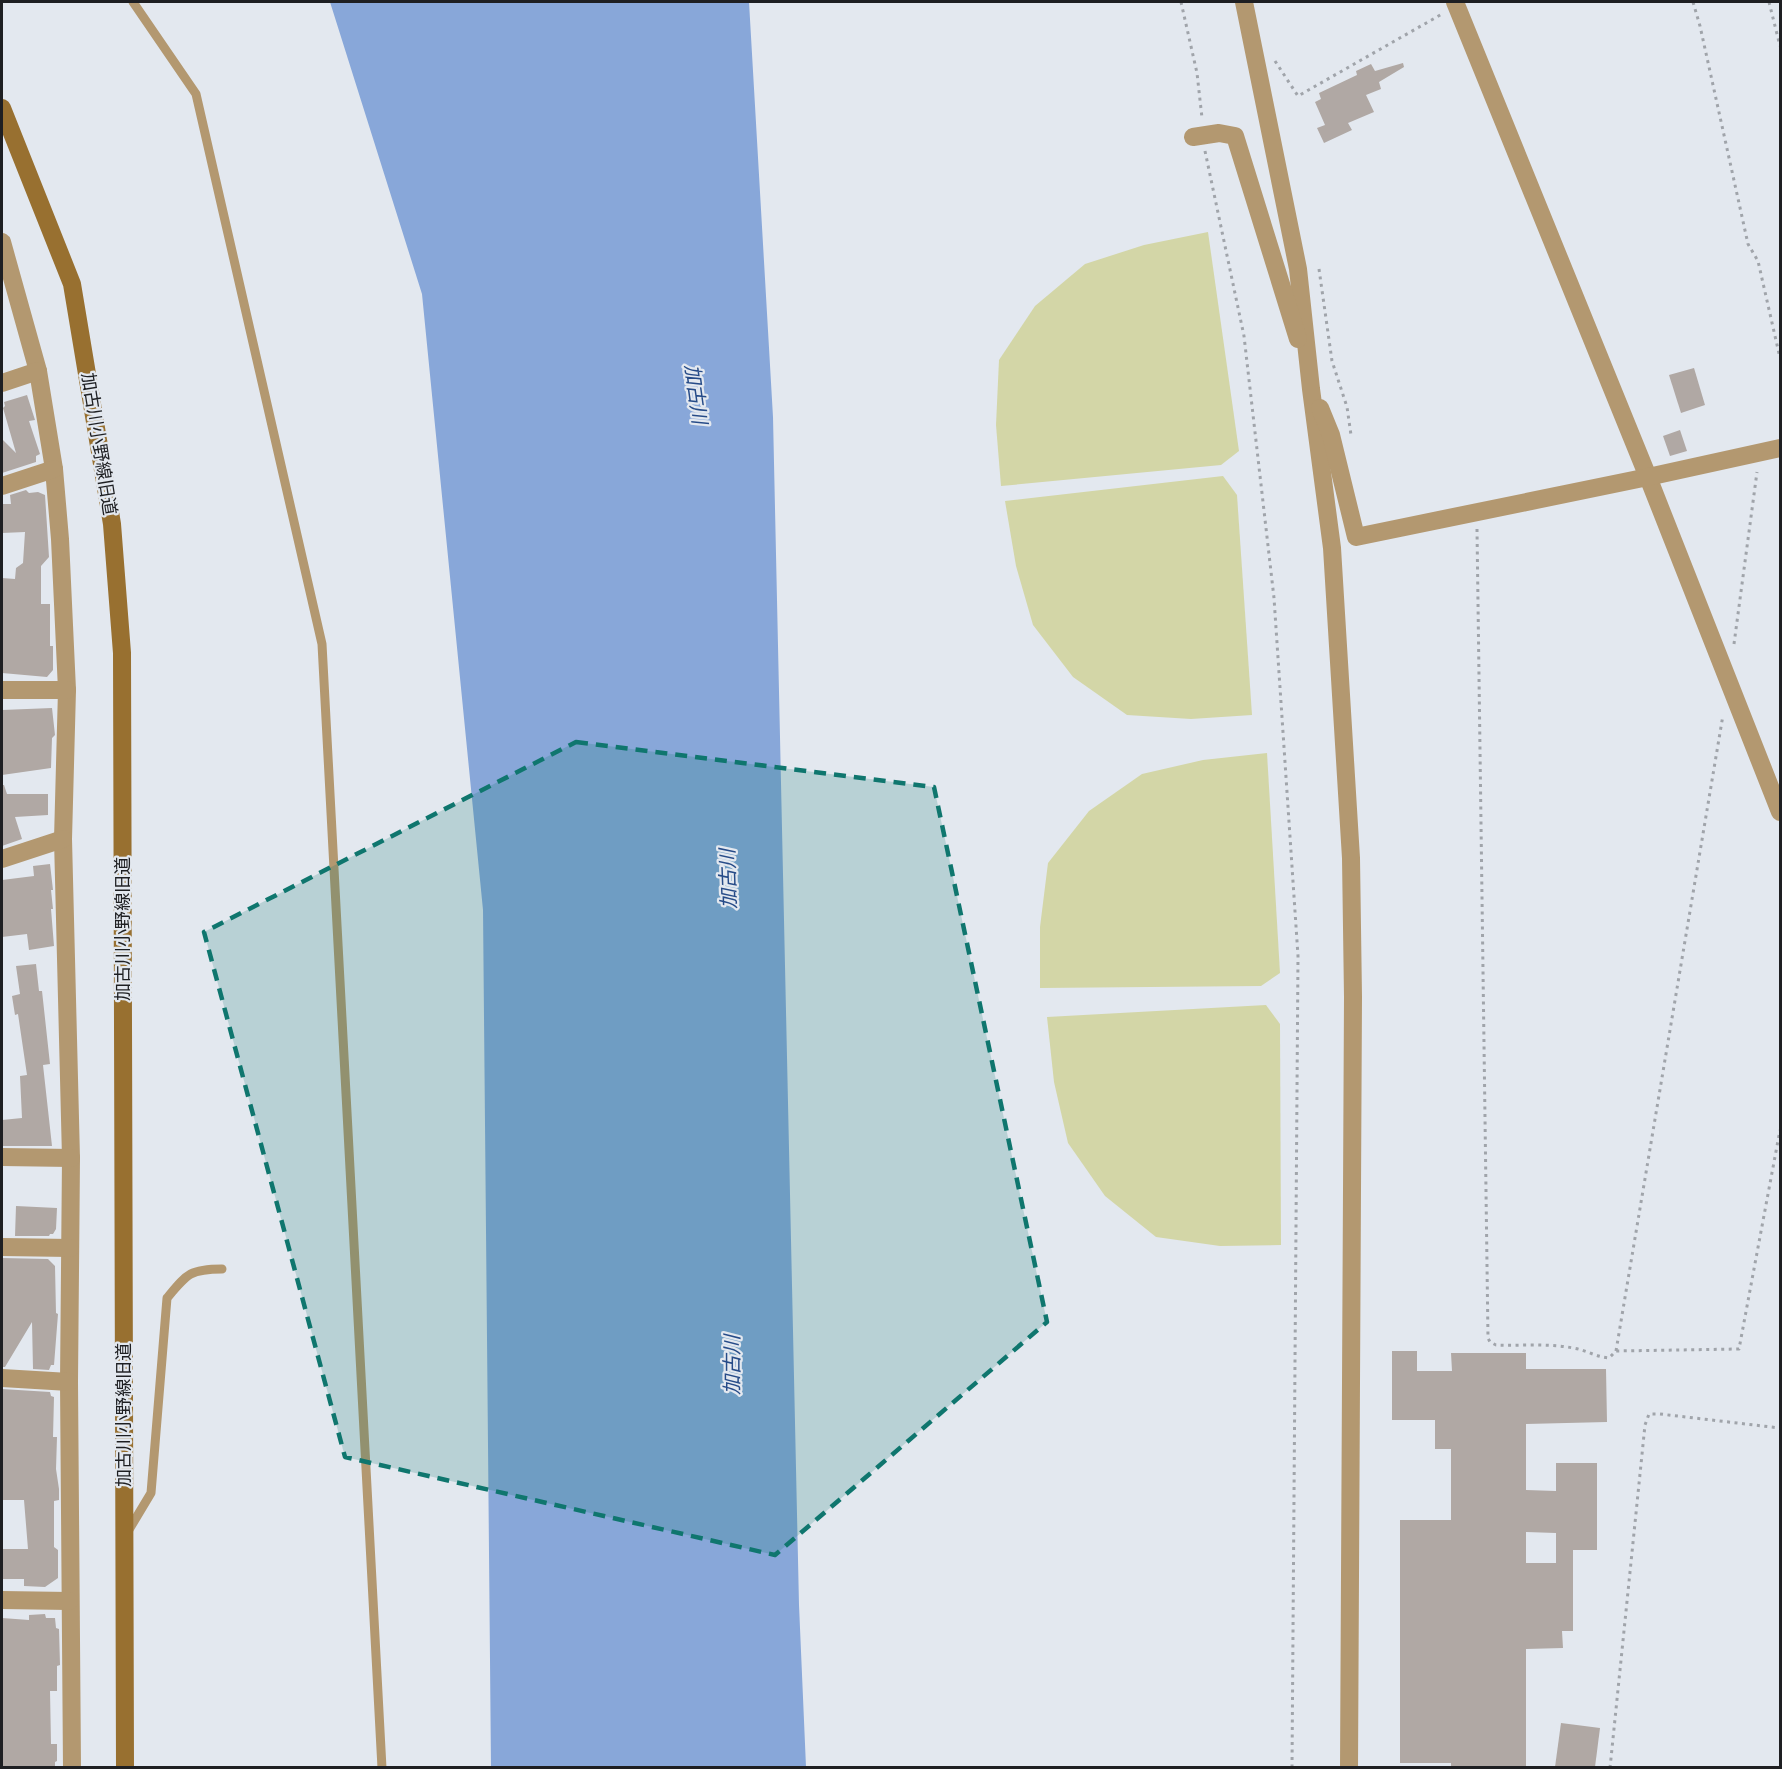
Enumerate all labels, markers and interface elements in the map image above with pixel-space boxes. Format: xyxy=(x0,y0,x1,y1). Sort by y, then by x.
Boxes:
water label: 加古川 xyxy=(680,362,713,427)
street label: 加古川小野線旧道 xyxy=(77,371,122,517)
water label: 加古川 xyxy=(714,847,741,909)
street label: 加古川小野線旧道 xyxy=(111,857,134,1001)
water label: 加古川 xyxy=(719,1333,744,1395)
street label: 加古川小野線旧道 xyxy=(112,1343,135,1487)

